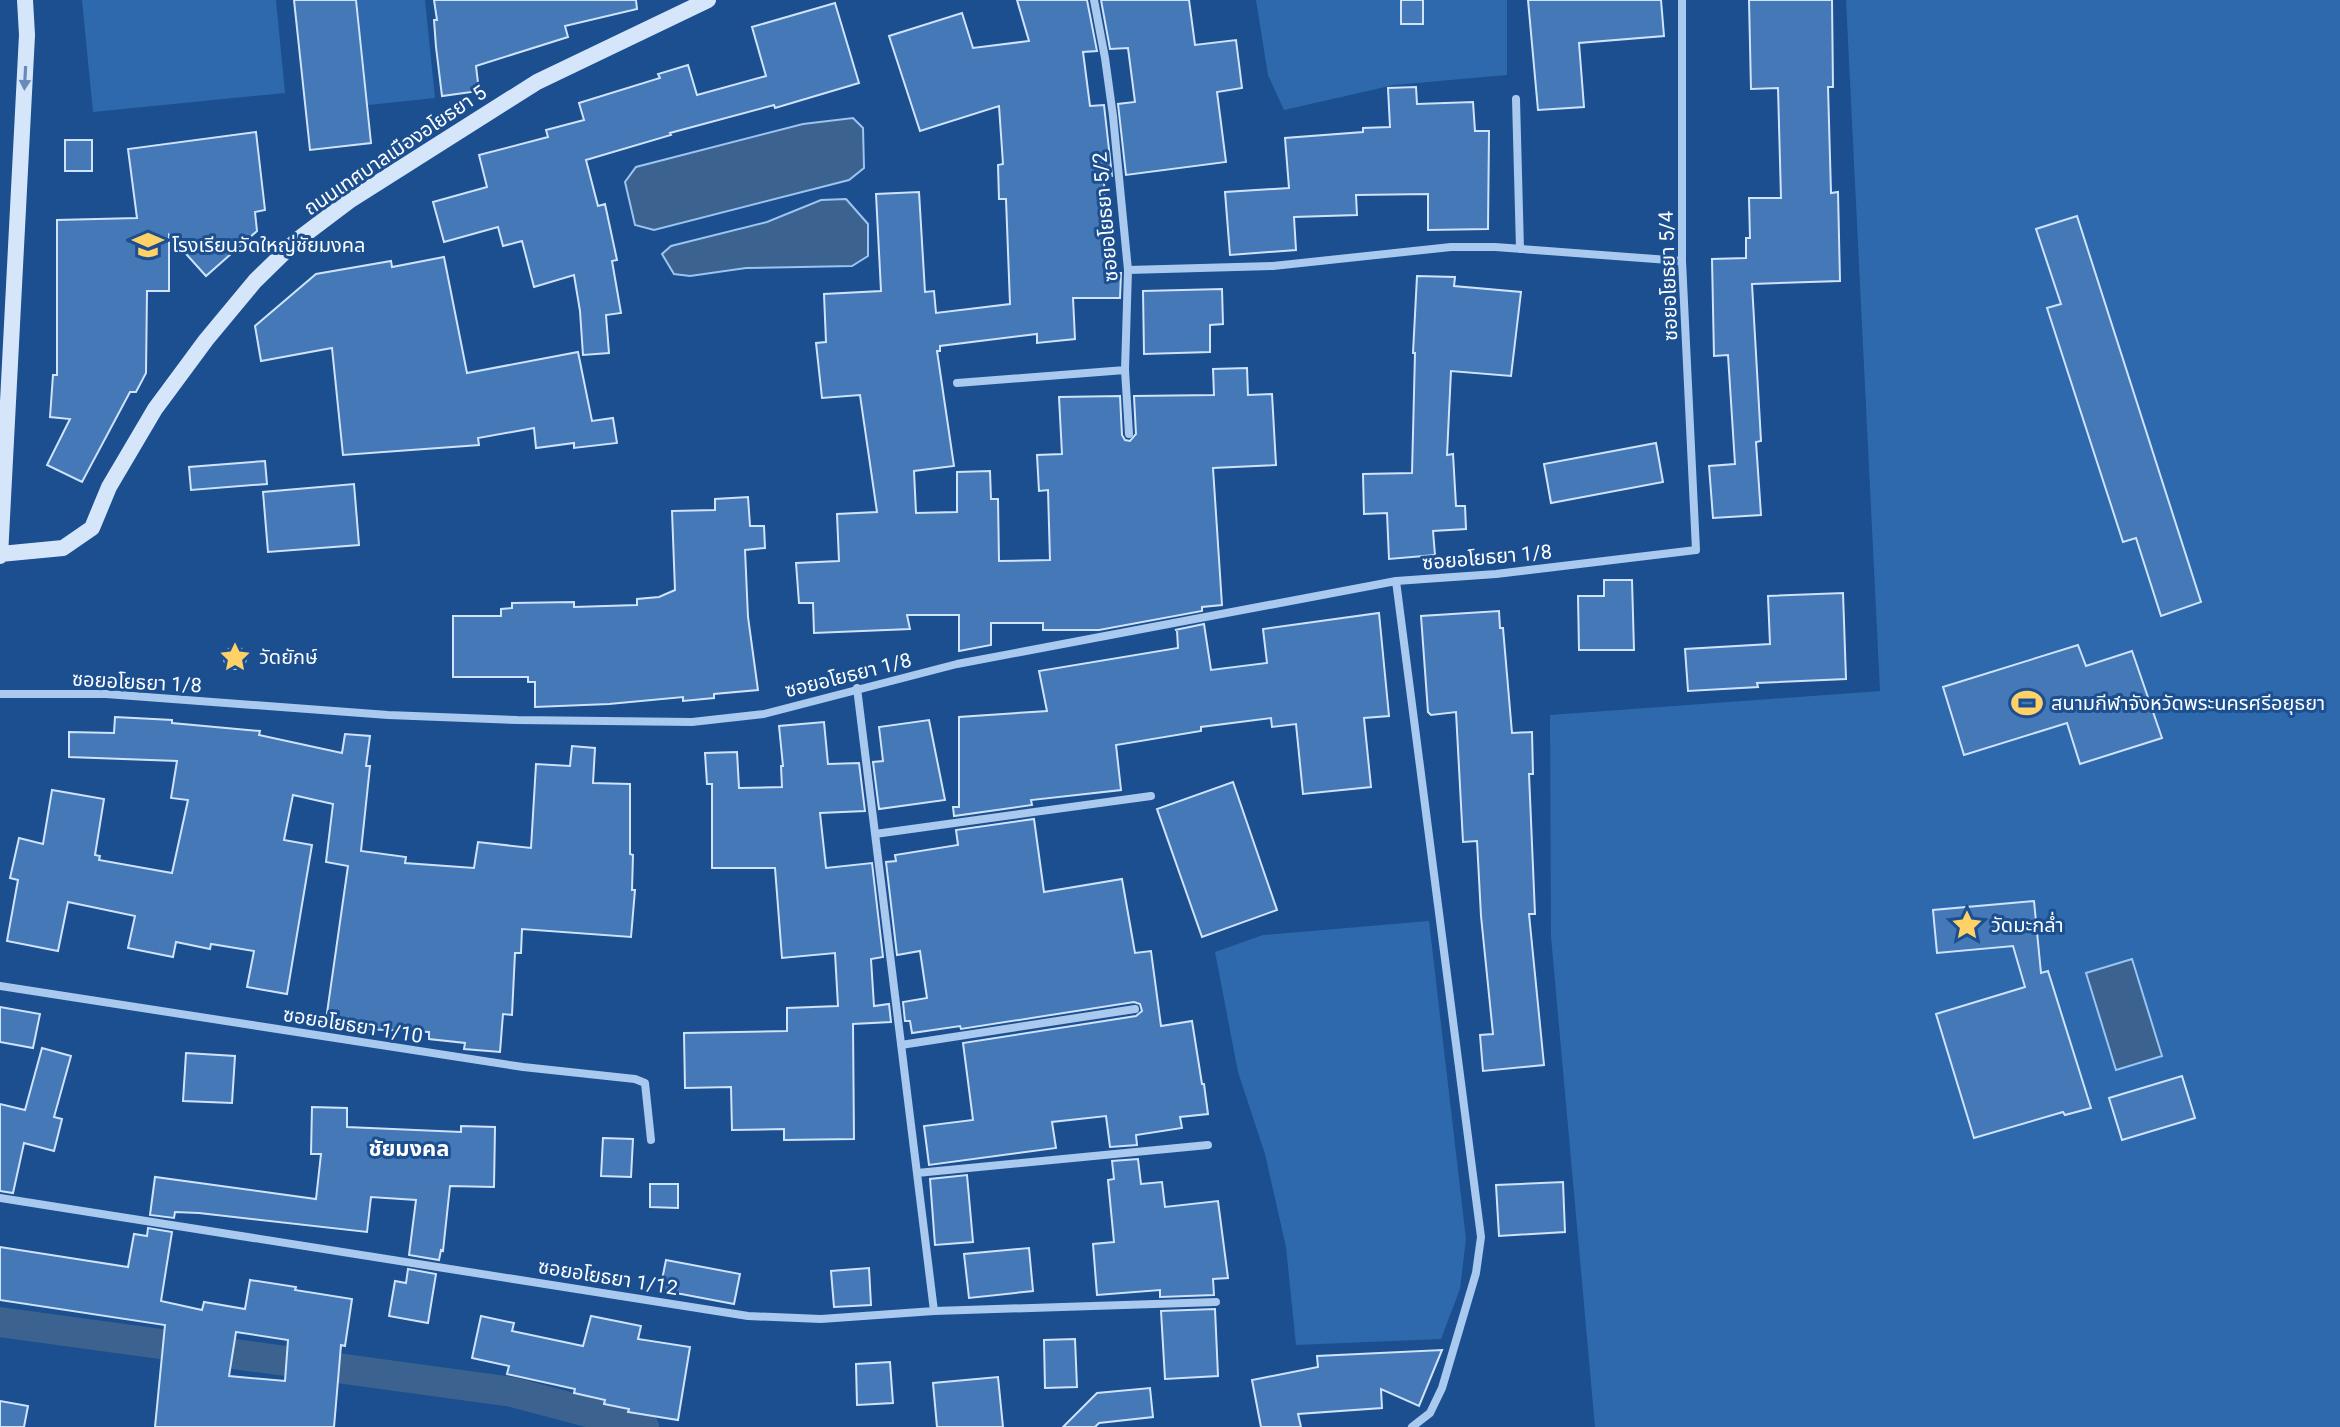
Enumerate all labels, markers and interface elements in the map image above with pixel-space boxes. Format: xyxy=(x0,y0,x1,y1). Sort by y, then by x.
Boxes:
one-way arrow xyxy=(18,66,31,91)
street label: ถนนเทศบาลเมืองอโยธยา 5 xyxy=(299,80,491,220)
street label: ซอยอโยธยา 5/2 xyxy=(1087,151,1123,283)
street label: ซอยอโยธยา 5/4 xyxy=(1654,211,1682,341)
school or university icon: โรงเรียนวัดใหญ่ชัยมงคล xyxy=(131,228,165,262)
place label: โรงเรียนวัดใหญ่ชัยมงคล xyxy=(172,233,366,257)
street label: ซอยอโยธยา 1/8 xyxy=(1421,539,1553,575)
place icon: วัดยักษ์ xyxy=(218,640,252,674)
place label: วัดยักษ์ xyxy=(259,645,318,669)
street label: ซอยอโยธยา 1/8 xyxy=(782,648,914,702)
street label: ซอยอโยธยา 1/8 xyxy=(71,667,203,697)
sports icon: สนามกีฬาจังหวัดพระนครศรีอยุธยา xyxy=(2010,686,2044,720)
place label: สนามกีฬาจังหวัดพระนครศรีอยุธยา xyxy=(2051,691,2325,715)
place icon: วัดมะกล่ำ xyxy=(1950,908,1984,942)
place label: วัดมะกล่ำ xyxy=(1991,911,2064,937)
street label: ซอยอโยธยา 1/10 xyxy=(281,1002,425,1048)
district label: ชัยมงคล xyxy=(368,1136,450,1161)
street label: ซอยอโยธยา 1/12 xyxy=(536,1254,680,1300)

